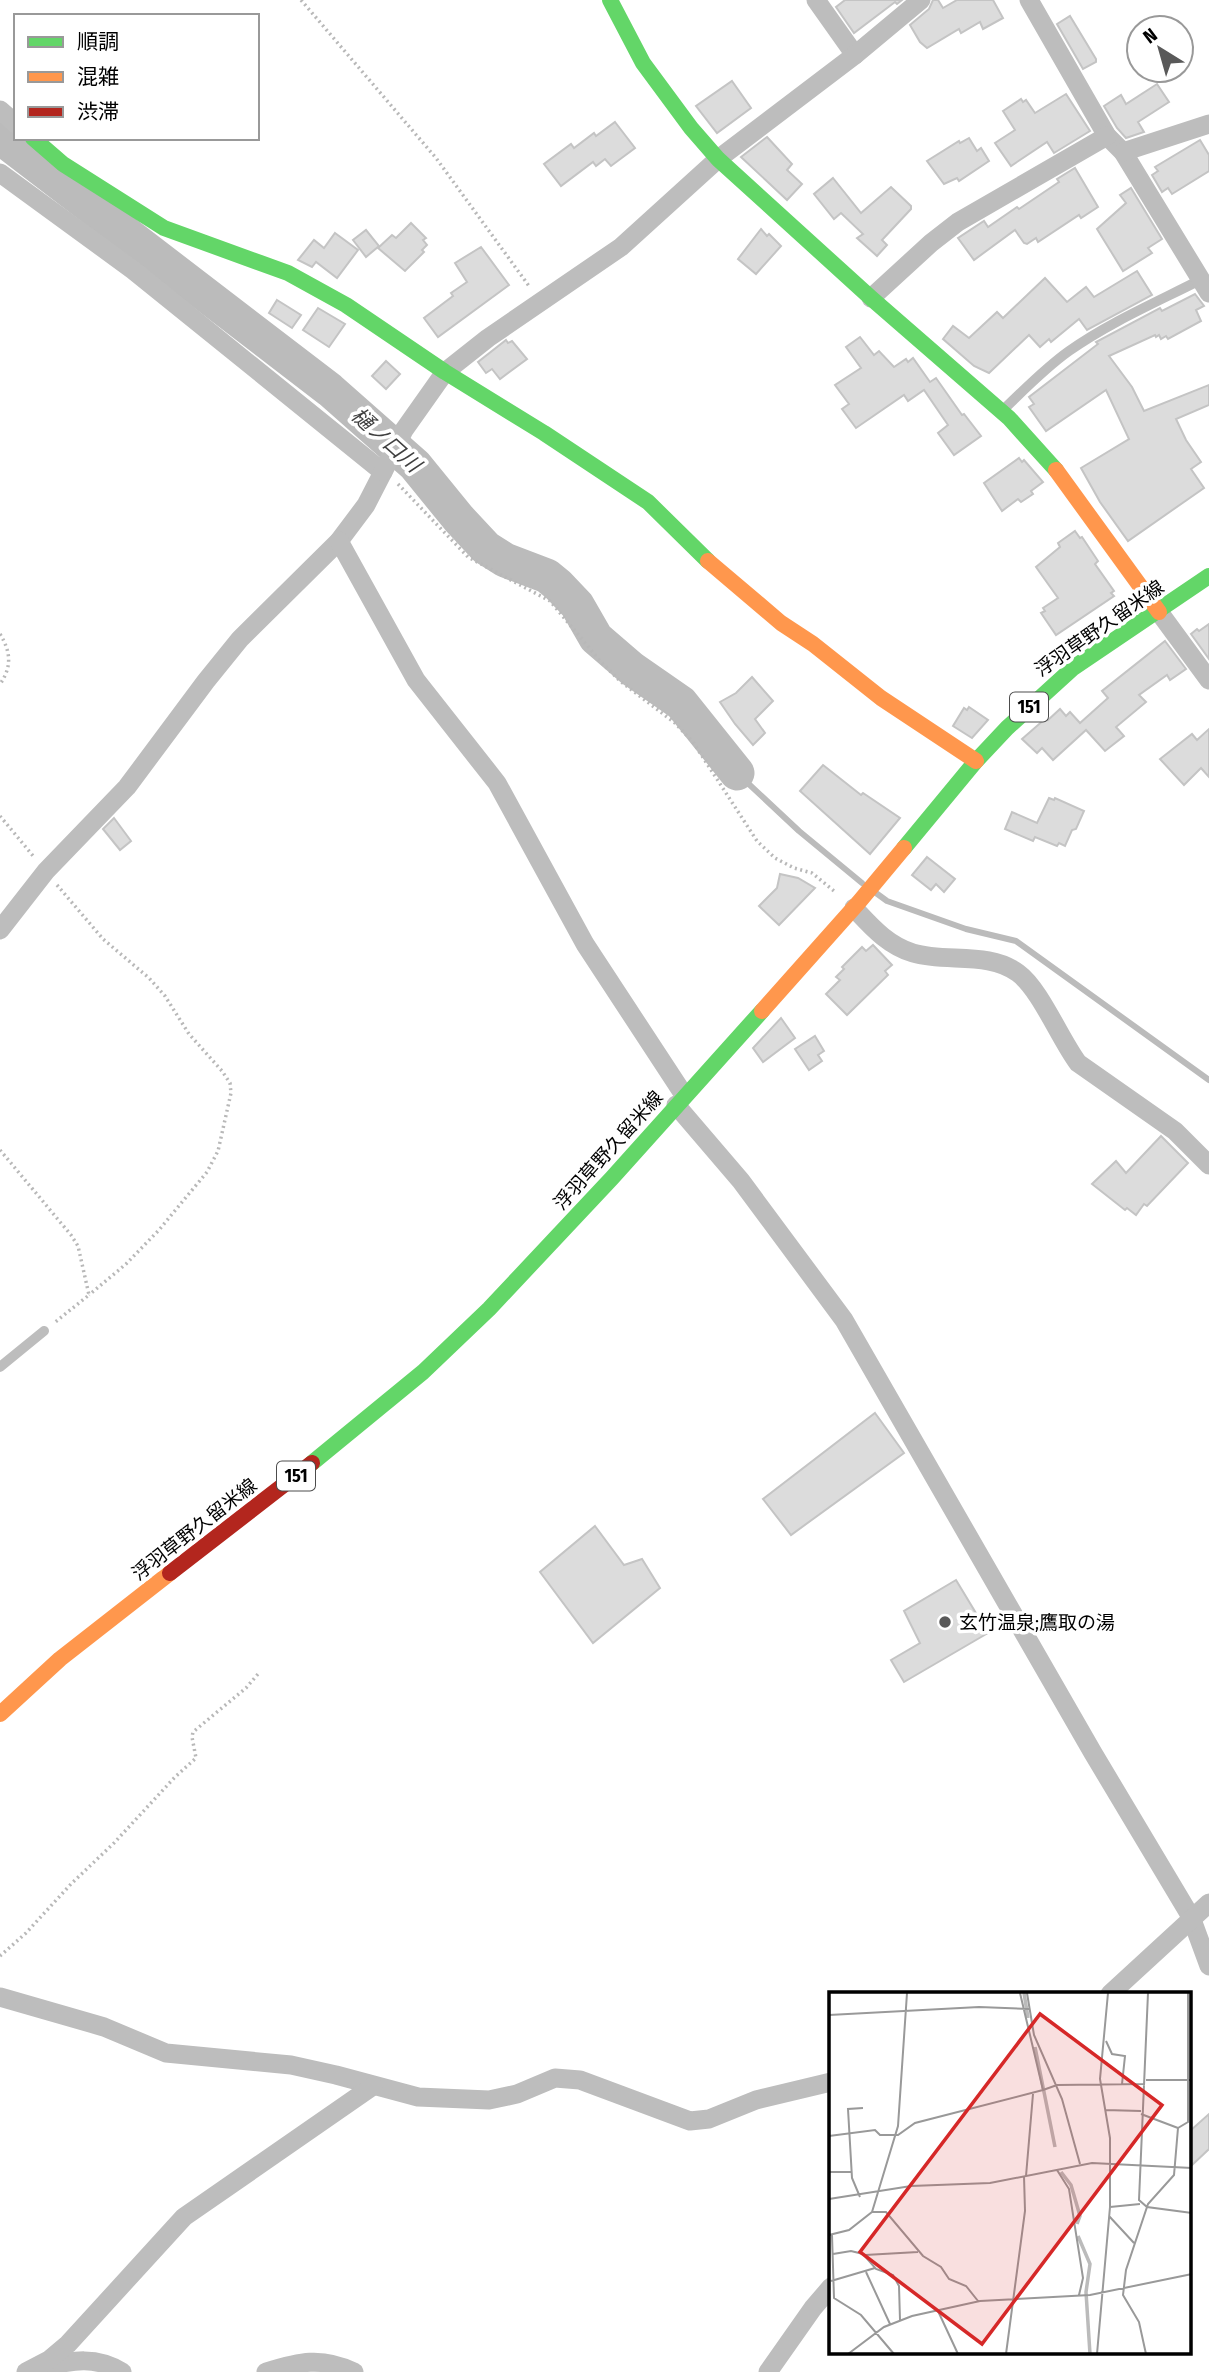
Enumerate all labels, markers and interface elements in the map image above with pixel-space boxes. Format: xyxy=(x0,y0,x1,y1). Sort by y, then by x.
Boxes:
legend xyxy=(14,14,259,140)
north arrow xyxy=(1125,14,1195,84)
text: N xyxy=(1139,23,1162,48)
text: 順調 xyxy=(77,29,119,55)
text: 混雑 xyxy=(77,64,119,90)
text: 渋滞 xyxy=(77,99,119,125)
water label: 樋ノ口川 xyxy=(346,402,427,479)
street label: 浮羽草野久留米線 xyxy=(1030,575,1168,681)
road number: 151 xyxy=(1010,692,1048,722)
street label: 浮羽草野久留米線 xyxy=(549,1086,668,1215)
road number: 151 xyxy=(277,1462,315,1490)
street label: 浮羽草野久留米線 xyxy=(127,1474,261,1585)
place label: 玄竹温泉;鷹取の湯 xyxy=(959,1611,1115,1634)
marker: 玄竹温泉;鷹取の湯 xyxy=(937,1614,953,1630)
inset map xyxy=(829,1992,1192,2354)

